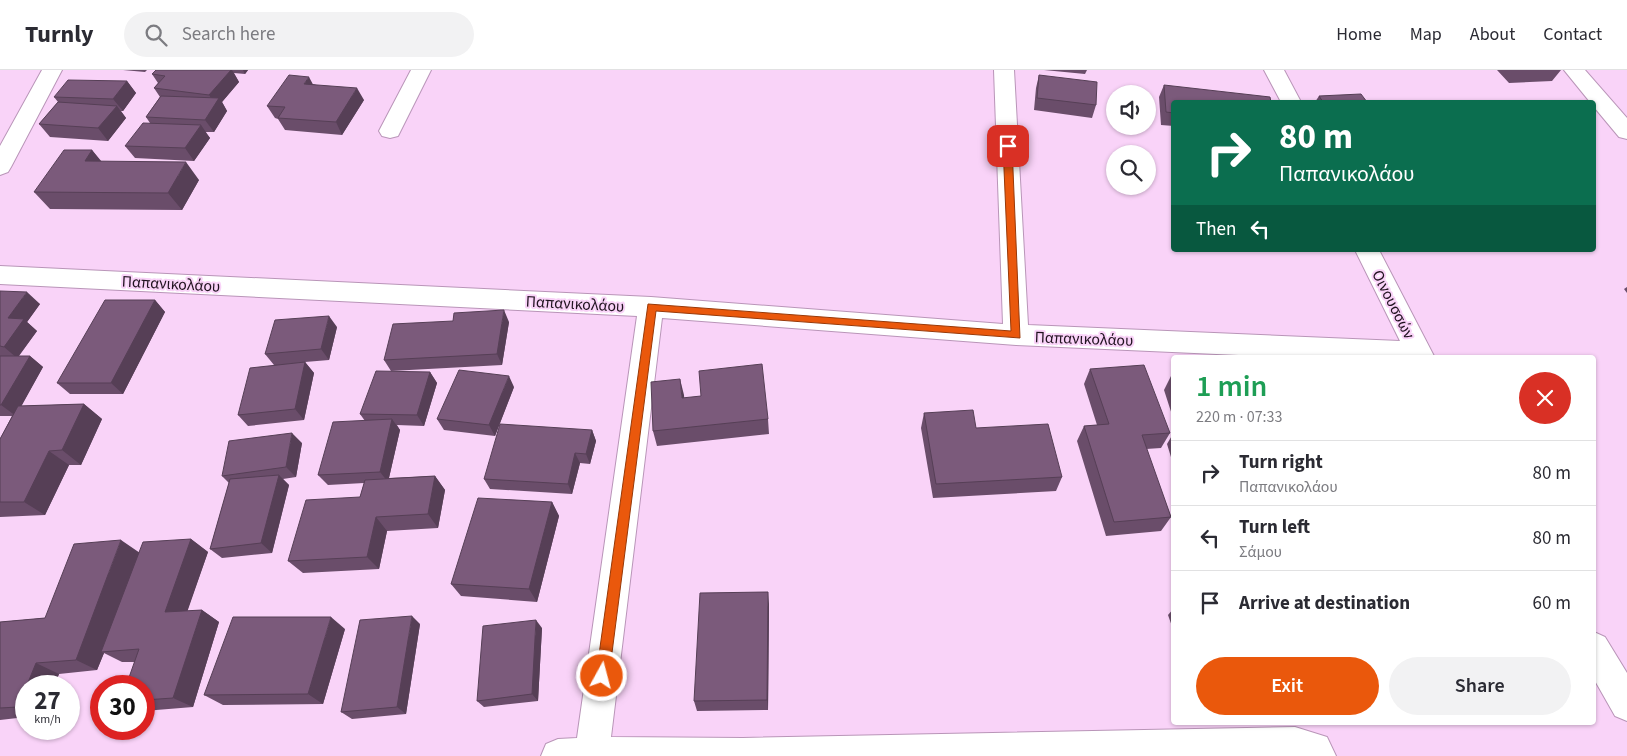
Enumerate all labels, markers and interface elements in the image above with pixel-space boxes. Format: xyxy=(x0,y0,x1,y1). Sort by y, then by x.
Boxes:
search box xyxy=(124,12,474,57)
text: Turnly xyxy=(25,17,94,52)
icon: search xyxy=(142,21,170,49)
text: Search here xyxy=(182,21,275,48)
text: Home xyxy=(1336,22,1382,47)
text: Map xyxy=(1410,22,1442,47)
text: About xyxy=(1470,22,1515,47)
text: Contact xyxy=(1543,22,1602,47)
map controls xyxy=(1106,85,1156,195)
button: sound xyxy=(1106,85,1156,135)
text: 80 m xyxy=(1279,112,1353,162)
icon: right xyxy=(1196,120,1261,185)
pin xyxy=(987,125,1029,167)
icon: arrive xyxy=(994,132,1022,160)
button: search xyxy=(1106,145,1156,195)
text: Παπανικολάου xyxy=(1279,158,1415,190)
icon: left xyxy=(1246,215,1274,243)
text: Then xyxy=(1196,216,1236,243)
street label: Οινουσσών xyxy=(1366,266,1420,343)
street label: Παπανικολάου xyxy=(121,270,221,298)
street label: Παπανικολάου xyxy=(525,290,625,318)
street label: Παπανικολάου xyxy=(1034,326,1134,352)
text: 1 min xyxy=(1196,365,1267,408)
button: close xyxy=(1519,372,1571,424)
text: 220 m · 07:33 xyxy=(1196,406,1283,428)
text: Turn right xyxy=(1239,449,1323,476)
icon: right xyxy=(1196,459,1224,487)
text: 80 m xyxy=(1533,460,1571,487)
text: Παπανικολάου xyxy=(1239,476,1338,498)
text: Turn left xyxy=(1239,514,1310,541)
icon: left xyxy=(1196,524,1224,552)
text: 80 m xyxy=(1533,525,1571,552)
text: Σάμου xyxy=(1239,541,1282,563)
icon: arrive xyxy=(1196,589,1224,617)
text: Arrive at destination xyxy=(1239,590,1410,617)
text: 60 m xyxy=(1533,590,1571,617)
position arrow xyxy=(575,649,627,701)
button: Exit xyxy=(1196,657,1379,715)
button: Share xyxy=(1389,657,1571,715)
speed limit sign: 30 xyxy=(90,675,155,740)
text: 27 xyxy=(34,683,61,719)
text: km/h xyxy=(34,711,61,728)

